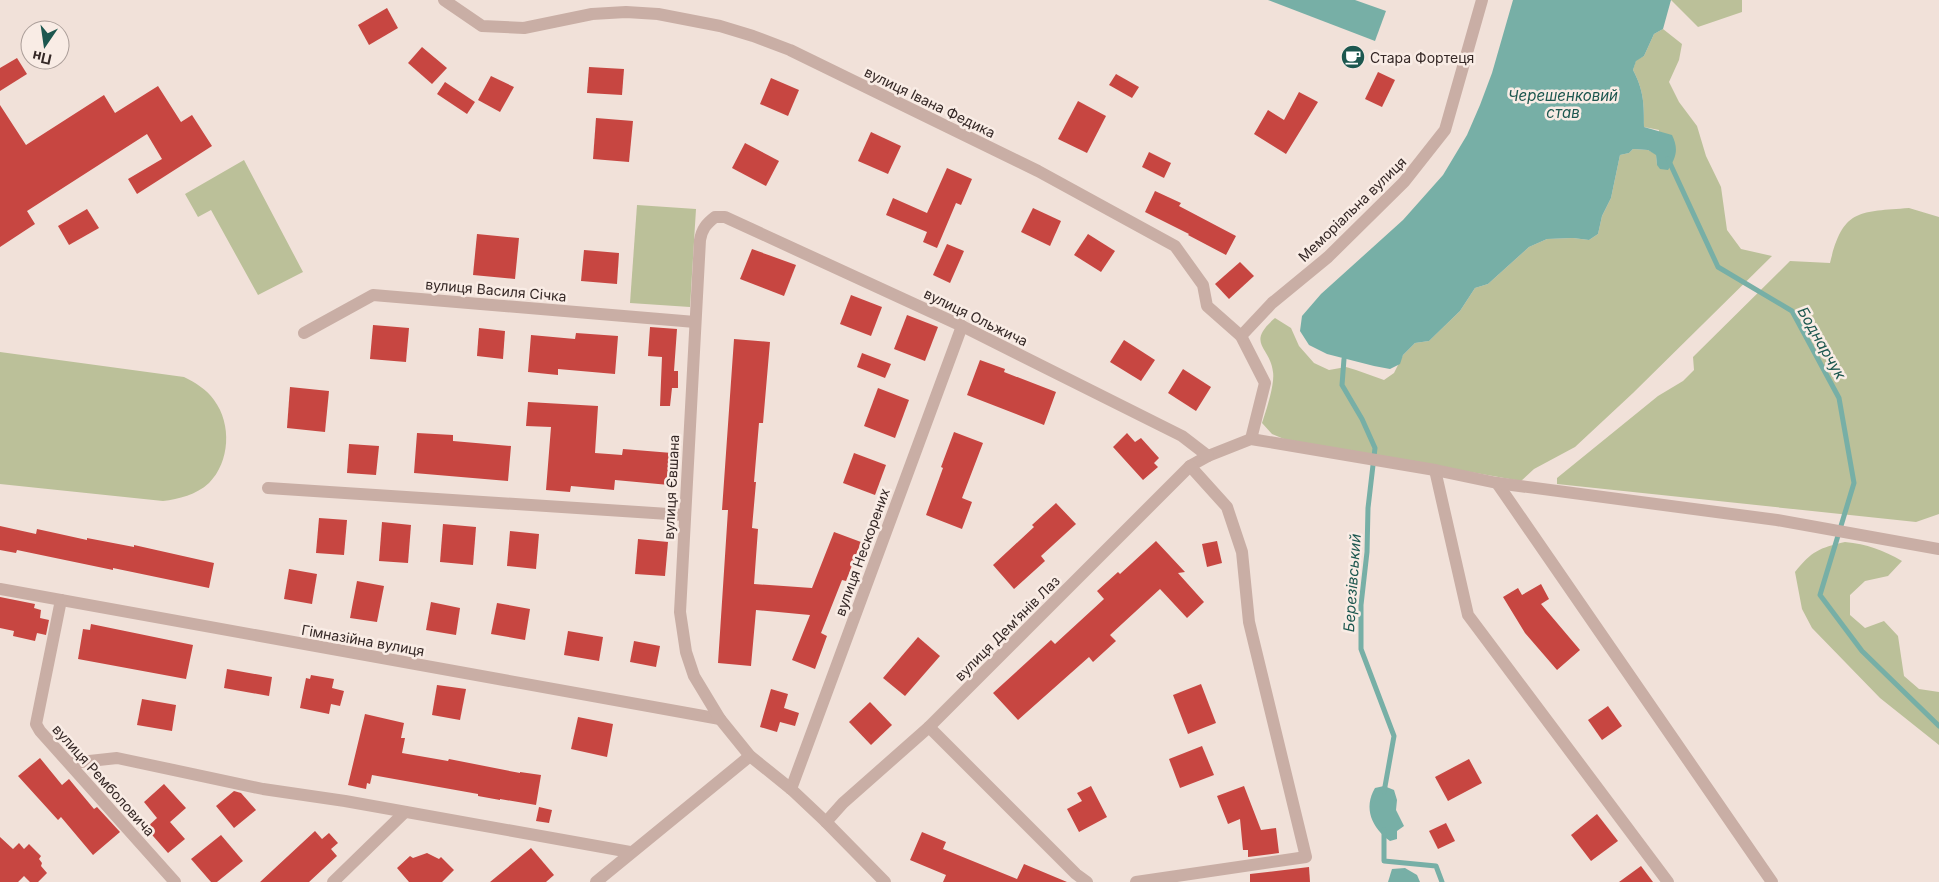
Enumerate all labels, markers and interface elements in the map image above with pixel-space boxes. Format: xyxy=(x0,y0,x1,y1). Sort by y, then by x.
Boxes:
north arrow xyxy=(20,20,70,70)
cafe icon: Стара Фортеця xyxy=(1340,44,1366,70)
text: Пн xyxy=(31,48,53,69)
place label: Стара Фортеця xyxy=(1370,49,1474,66)
street label: вулиця Івана Федика xyxy=(862,63,998,141)
water label: Черешенковий став xyxy=(1508,86,1618,122)
street label: Меморіальна вулиця xyxy=(1295,153,1409,265)
street label: вулиця Василя Січка xyxy=(425,275,567,305)
street label: вулиця Ольжича xyxy=(921,285,1031,349)
water label: Боднарчук xyxy=(1794,303,1851,383)
street label: вулиця Євшана xyxy=(660,434,682,540)
street label: вулиця Нескорених xyxy=(831,485,893,618)
water label: Березівський xyxy=(1339,533,1365,633)
street label: вулиця Демʼянів Лаз xyxy=(951,572,1063,684)
street label: Гімназійна вулиця xyxy=(300,621,426,659)
street label: вулиця Ремболовича xyxy=(49,721,159,839)

